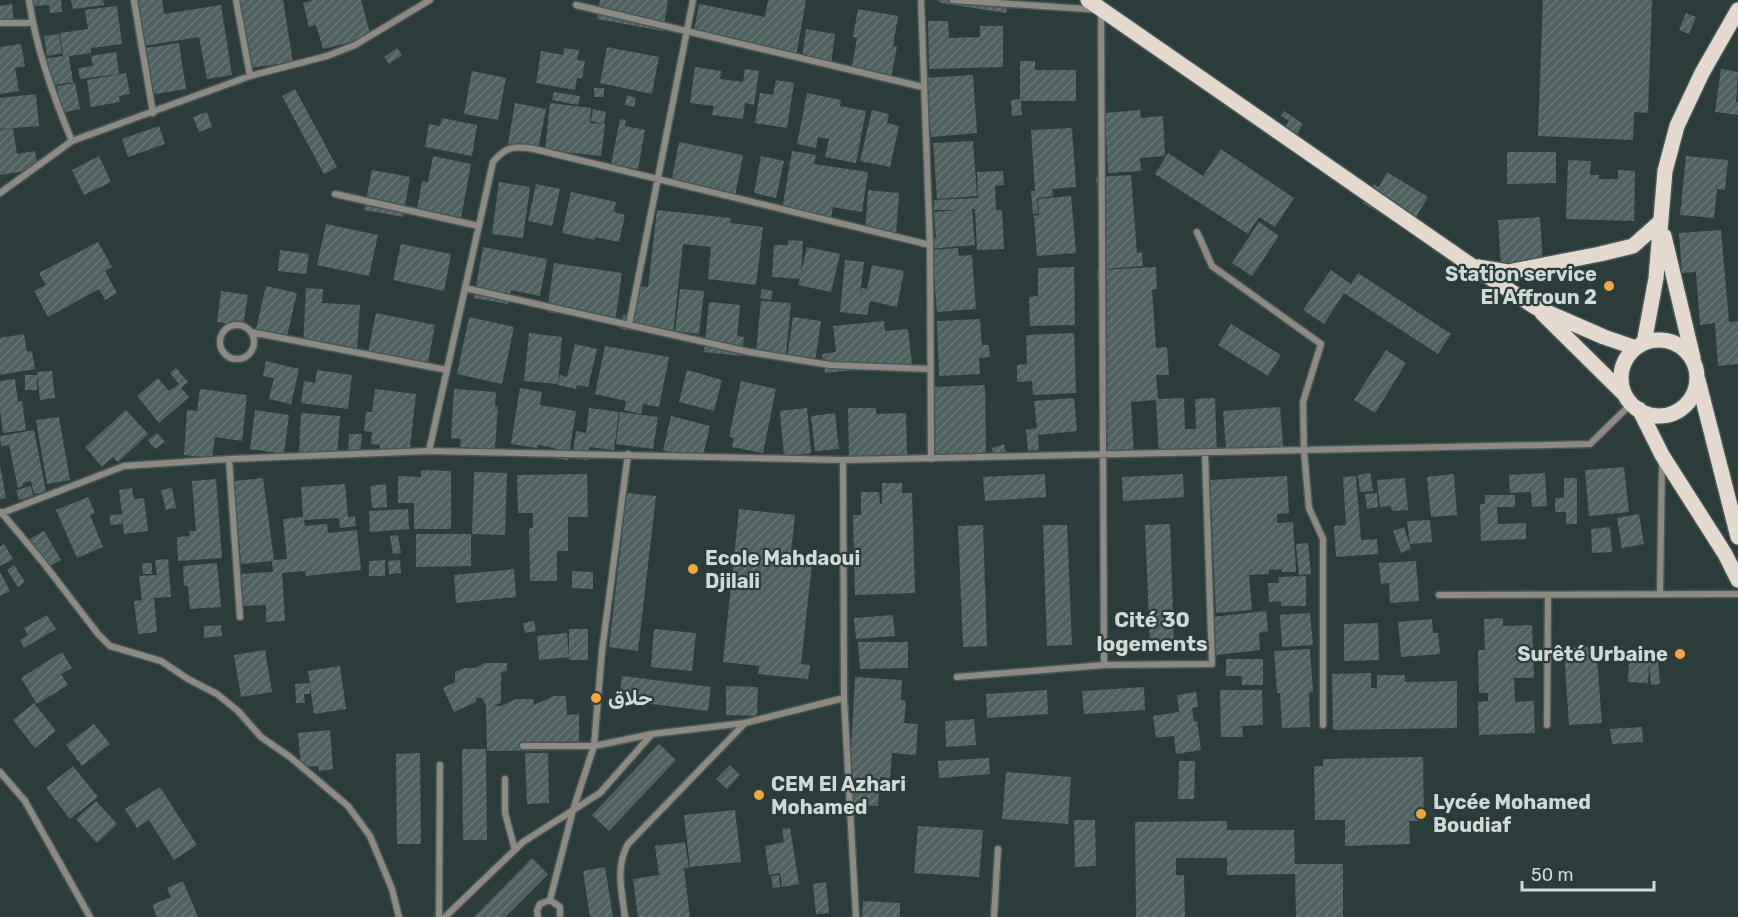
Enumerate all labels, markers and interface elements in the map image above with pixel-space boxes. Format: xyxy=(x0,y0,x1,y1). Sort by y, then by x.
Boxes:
place label: Station service El Affroun 2 xyxy=(1445,262,1597,309)
marker: Station service El Affroun 2 xyxy=(1602,279,1616,293)
place label: Ecole Mahdaoui Djilali xyxy=(705,546,860,593)
marker: Ecole Mahdaoui Djilali xyxy=(686,562,700,576)
district label: Cité 30 logements xyxy=(1096,607,1208,656)
place label: Surêté Urbaine xyxy=(1517,642,1668,666)
marker: Surêté Urbaine xyxy=(1673,647,1687,661)
place label: حلاق xyxy=(608,686,653,710)
marker: حلاق xyxy=(589,691,603,705)
place label: CEM El Azhari Mohamed xyxy=(771,772,906,819)
marker: CEM El Azhari Mohamed xyxy=(752,788,766,802)
place label: Lycée Mohamed Boudiaf xyxy=(1433,790,1591,837)
marker: Lycée Mohamed Boudiaf xyxy=(1414,807,1428,821)
scale bar xyxy=(1522,854,1654,892)
text: 50 m xyxy=(1531,864,1574,886)

